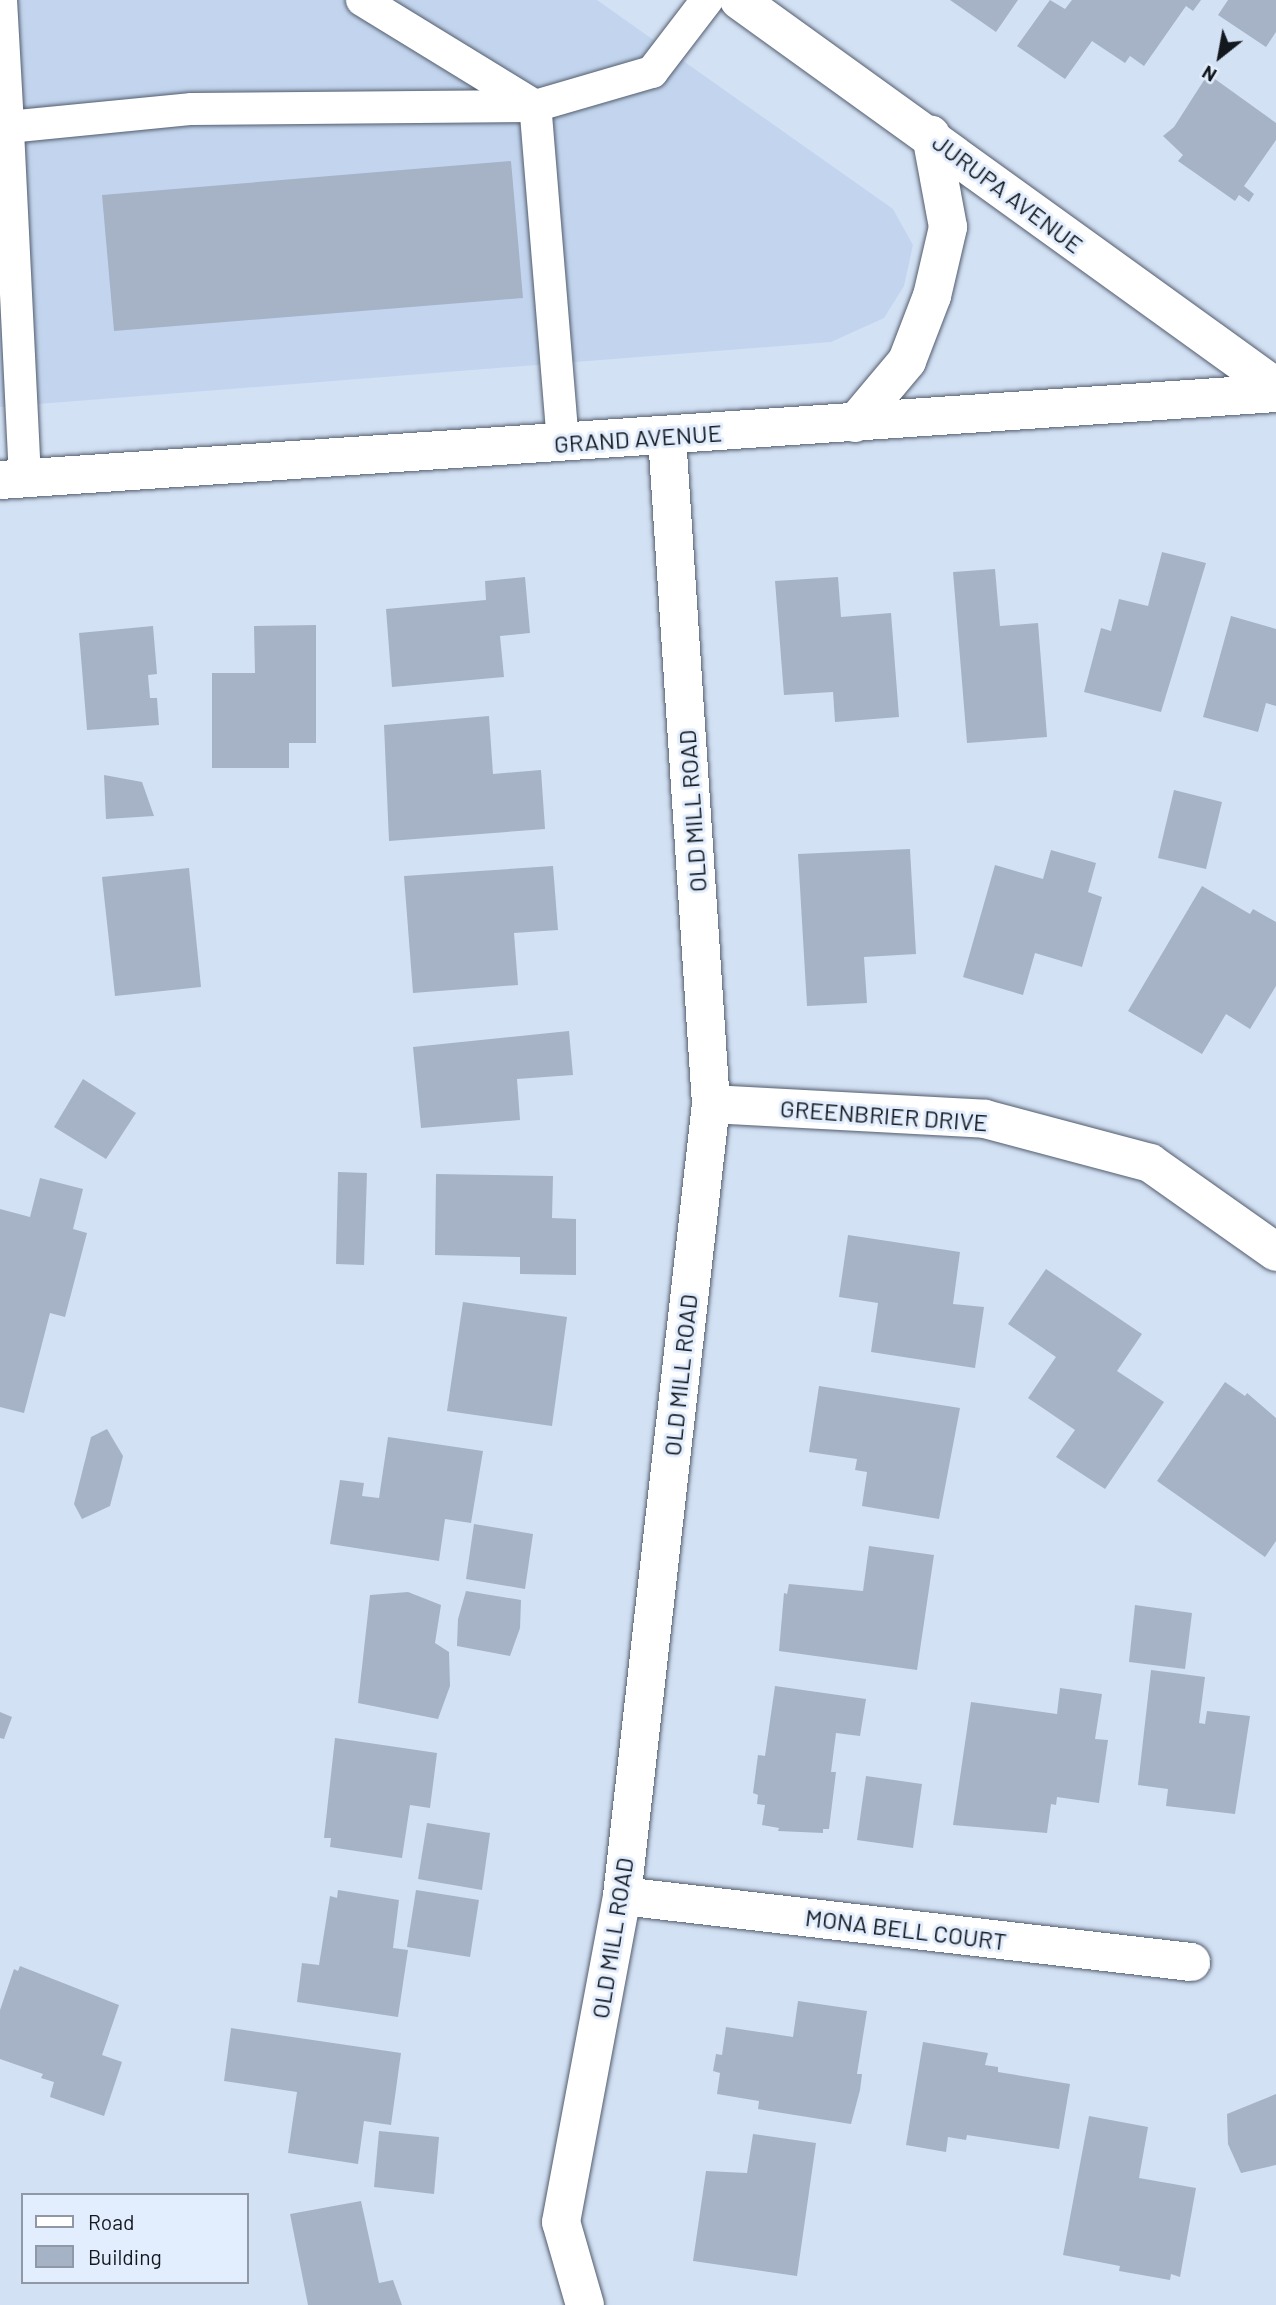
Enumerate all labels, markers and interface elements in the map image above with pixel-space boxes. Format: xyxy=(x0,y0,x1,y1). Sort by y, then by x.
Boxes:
north arrow xyxy=(1185,21,1255,91)
text: N xyxy=(1198,61,1220,88)
street label: JURUPA AVENUE xyxy=(927,127,1089,259)
street label: GRAND AVENUE xyxy=(553,418,723,458)
street label: OLD MILL ROAD xyxy=(672,729,712,893)
street label: GREENBRIER DRIVE xyxy=(779,1093,989,1137)
street label: OLD MILL ROAD xyxy=(657,1293,703,1457)
street label: OLD MILL ROAD xyxy=(585,1855,639,2021)
street label: MONA BELL COURT xyxy=(804,1902,1008,1956)
legend xyxy=(21,2193,248,2284)
text: Road xyxy=(88,2209,134,2234)
text: Building xyxy=(88,2244,162,2269)

